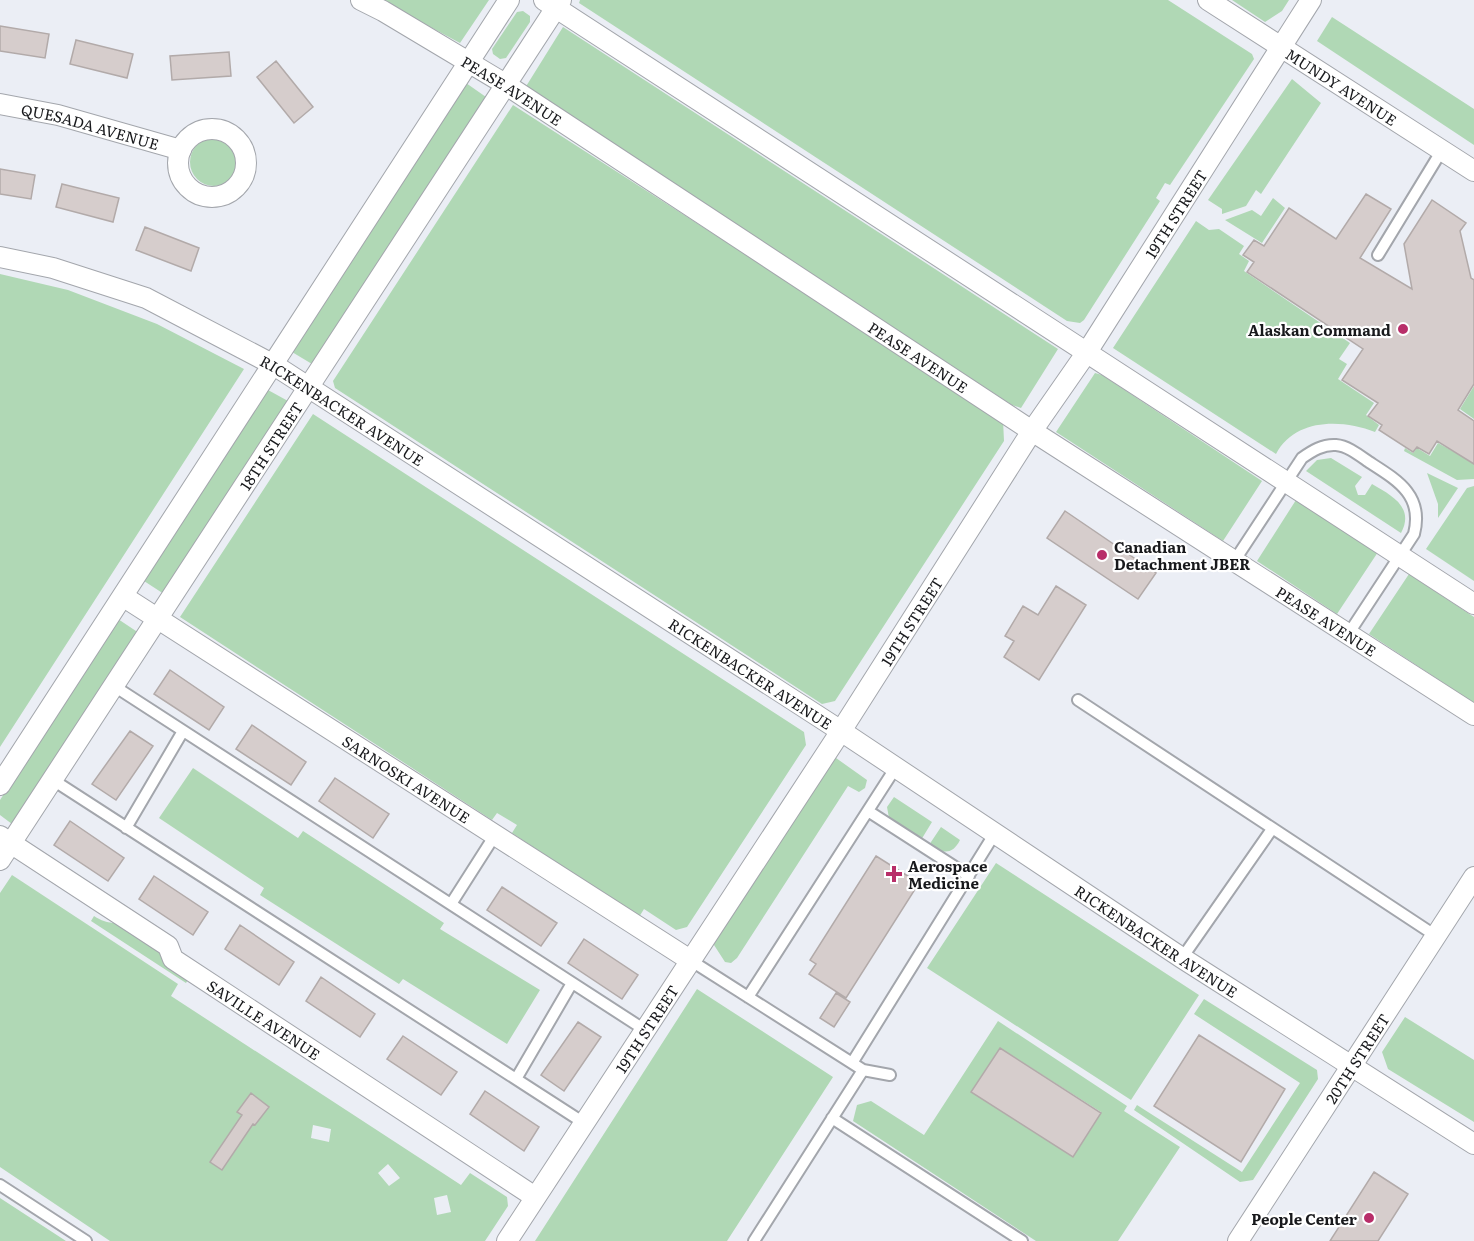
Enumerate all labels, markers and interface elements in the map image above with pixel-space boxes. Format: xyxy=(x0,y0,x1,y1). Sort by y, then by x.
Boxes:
street label: MUNDY AVENUE xyxy=(1282,42,1402,130)
street label: PEASE AVENUE xyxy=(457,49,567,130)
street label: QUESADA AVENUE xyxy=(20,97,162,155)
street label: 19TH STREET xyxy=(1138,164,1212,262)
street label: PEASE AVENUE xyxy=(864,315,973,398)
place label: Alaskan Command xyxy=(1248,318,1391,341)
marker: Alaskan Command xyxy=(1396,322,1410,336)
street label: RICKENBACKER AVENUE xyxy=(256,348,429,471)
street label: 18TH STREET xyxy=(233,397,308,494)
place label: Canadian Detachment JBER xyxy=(1114,535,1250,575)
marker: Canadian Detachment JBER xyxy=(1095,548,1109,562)
street label: 19TH STREET xyxy=(874,572,948,670)
street label: PEASE AVENUE xyxy=(1272,579,1381,661)
street label: RICKENBACKER AVENUE xyxy=(664,611,837,734)
street label: SARNOSKI AVENUE xyxy=(338,729,475,828)
place label: Aerospace Medicine xyxy=(908,854,988,894)
marker: Aerospace Medicine xyxy=(885,865,903,883)
street label: RICKENBACKER AVENUE xyxy=(1070,878,1243,1002)
street label: SAVILLE AVENUE xyxy=(203,973,325,1065)
street label: 19TH STREET xyxy=(609,980,683,1077)
street label: 20TH STREET xyxy=(1319,1008,1394,1108)
place label: People Center xyxy=(1251,1207,1357,1230)
marker: People Center xyxy=(1362,1211,1376,1225)

